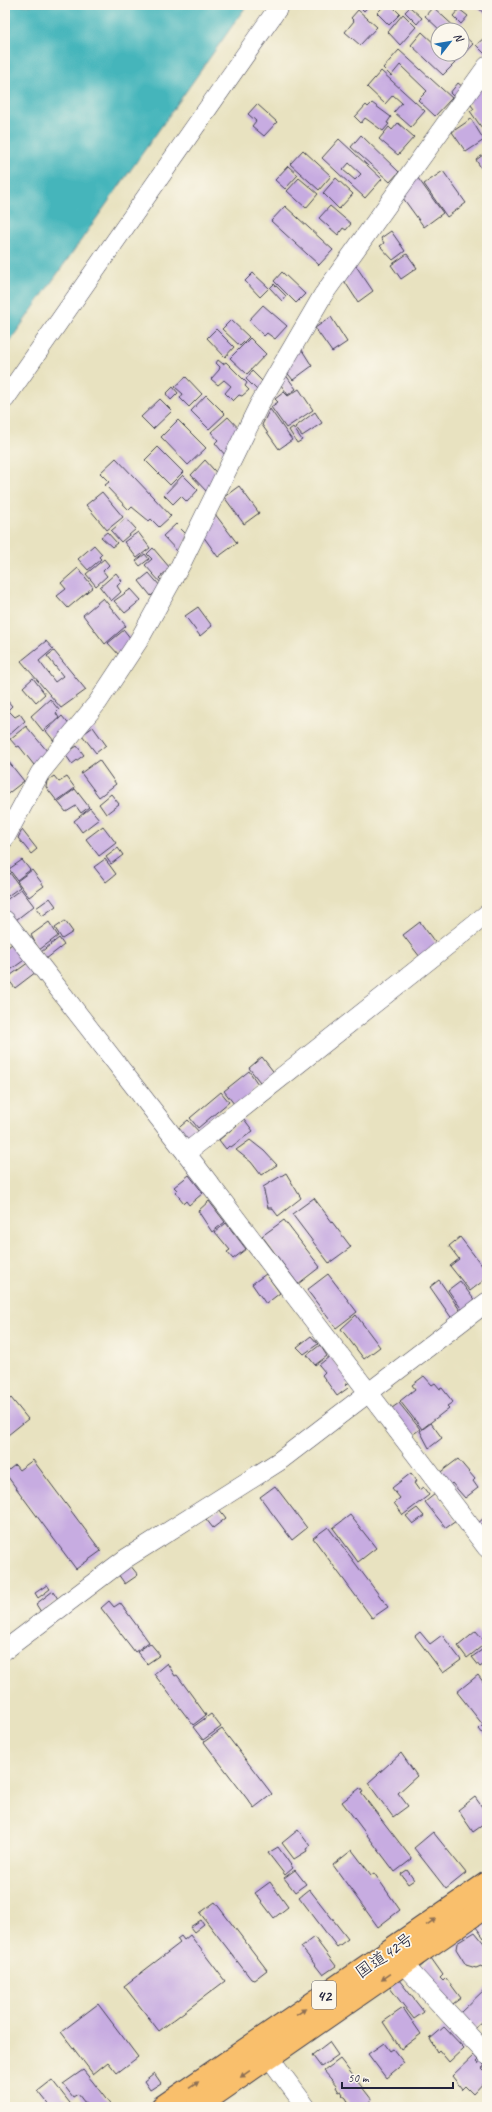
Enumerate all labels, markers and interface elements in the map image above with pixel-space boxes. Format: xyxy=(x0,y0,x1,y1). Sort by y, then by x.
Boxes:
north arrow xyxy=(430,22,470,62)
text: N xyxy=(451,30,467,45)
one-way arrow xyxy=(426,1918,436,1926)
street label: 国道42号 xyxy=(351,1928,417,1983)
one-way arrow xyxy=(381,1973,392,1981)
road number: 42 xyxy=(312,1981,336,2009)
one-way arrow xyxy=(295,2008,307,2015)
scale bar xyxy=(342,2064,453,2090)
one-way arrow xyxy=(239,2070,250,2078)
text: 50 m xyxy=(348,2070,370,2086)
one-way arrow xyxy=(188,2081,199,2089)

